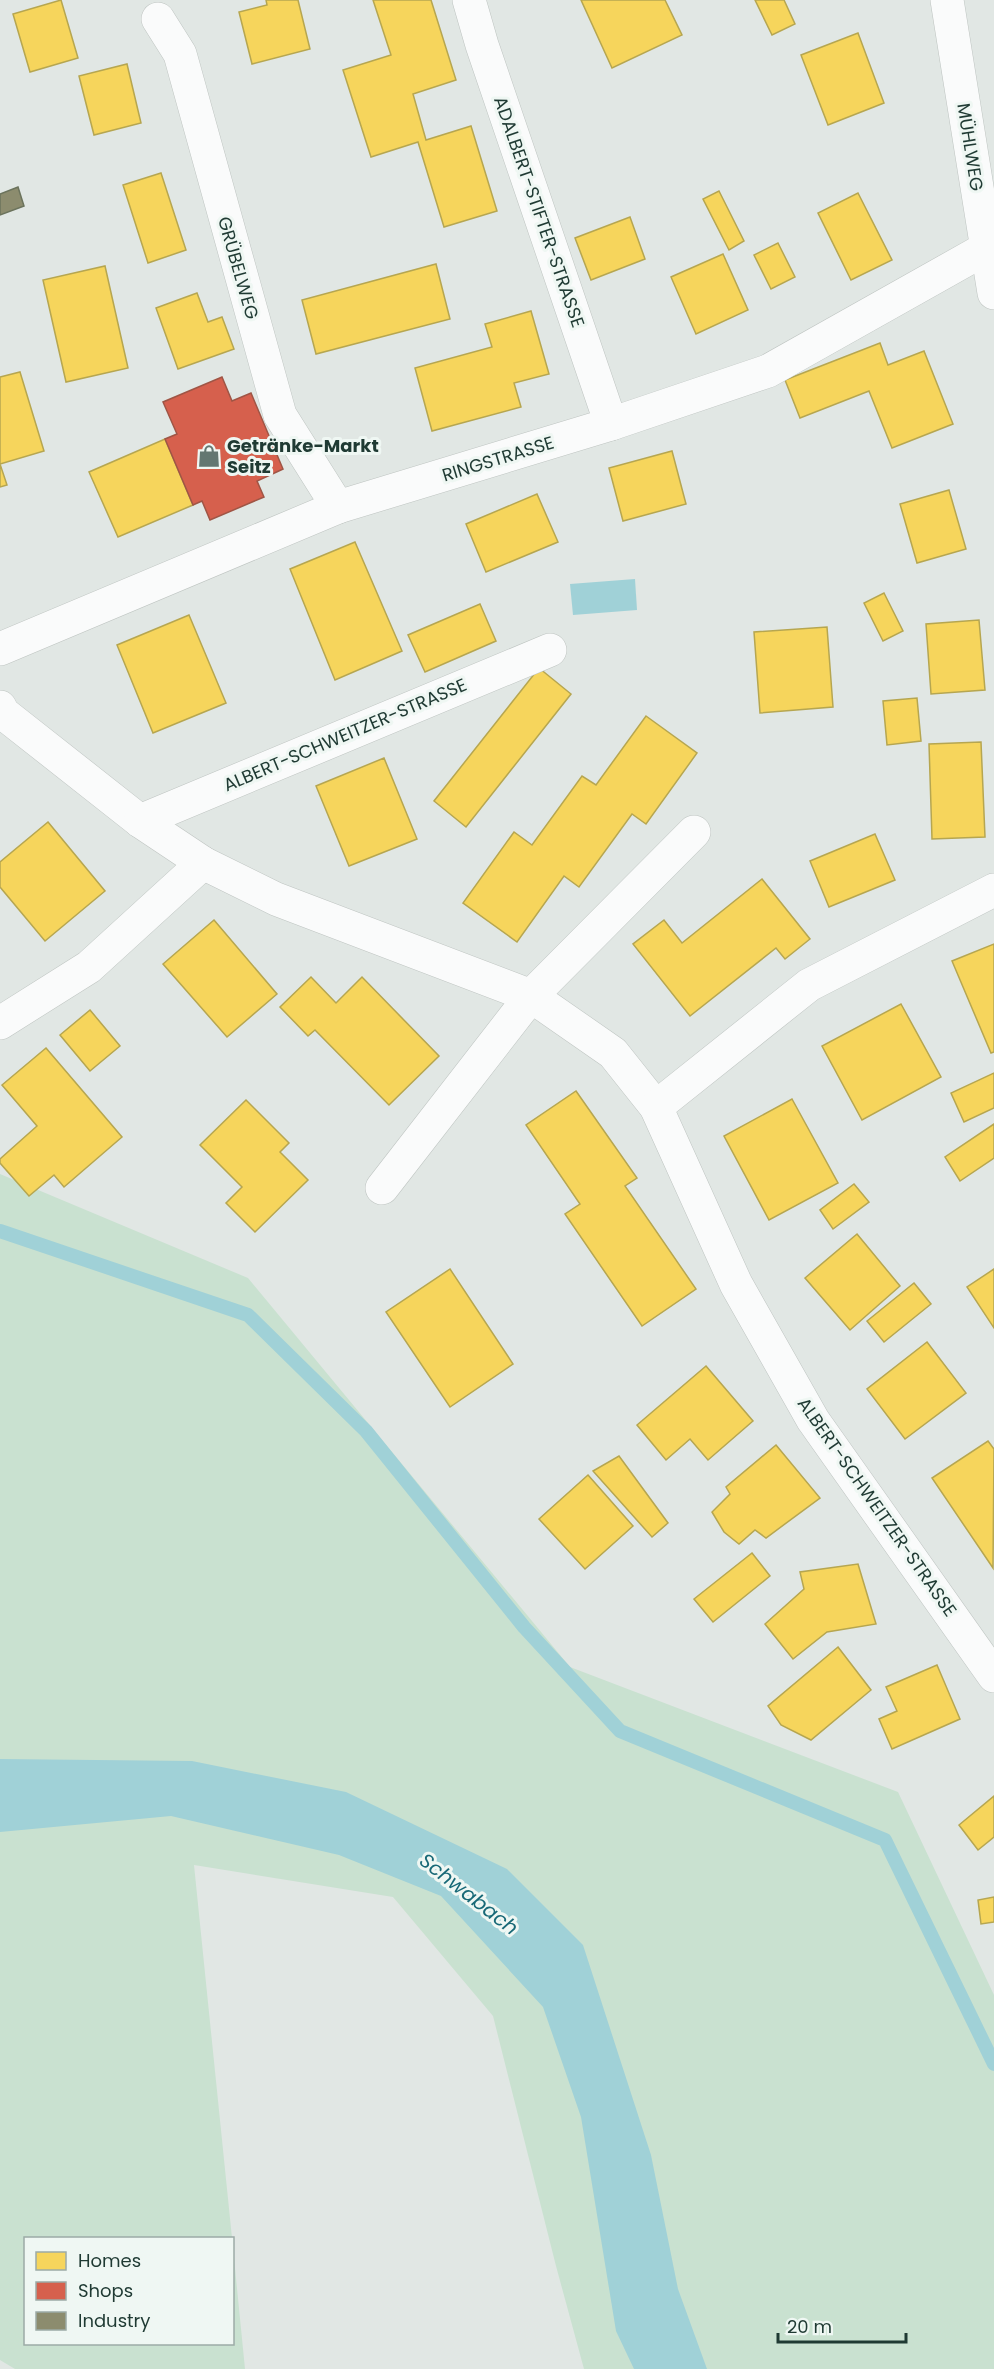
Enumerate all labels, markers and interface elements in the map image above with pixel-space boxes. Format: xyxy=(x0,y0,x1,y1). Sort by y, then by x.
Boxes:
street label: ADALBERT-STIFTER-STRASSE xyxy=(488,93,591,331)
street label: MÜHLWEG xyxy=(951,101,990,193)
street label: GRÜBELWEG xyxy=(212,213,265,322)
street label: RINGSTRASSE xyxy=(439,430,557,487)
place label: Getränke-Markt Seitz xyxy=(227,433,379,479)
shop icon: Getränke-Markt Seitz xyxy=(196,443,222,469)
street label: ALBERT-SCHWEITZER-STRASSE xyxy=(219,672,470,797)
street label: ALBERT-SCHWEITZER-STRASSE xyxy=(792,1392,963,1621)
water label: Schwabach xyxy=(414,1846,524,1942)
legend xyxy=(24,2237,234,2345)
text: Homes xyxy=(78,2248,141,2273)
text: Shops xyxy=(78,2278,133,2303)
scale bar xyxy=(778,2306,906,2344)
text: Industry xyxy=(78,2308,150,2333)
text: 20 m xyxy=(787,2314,832,2339)

